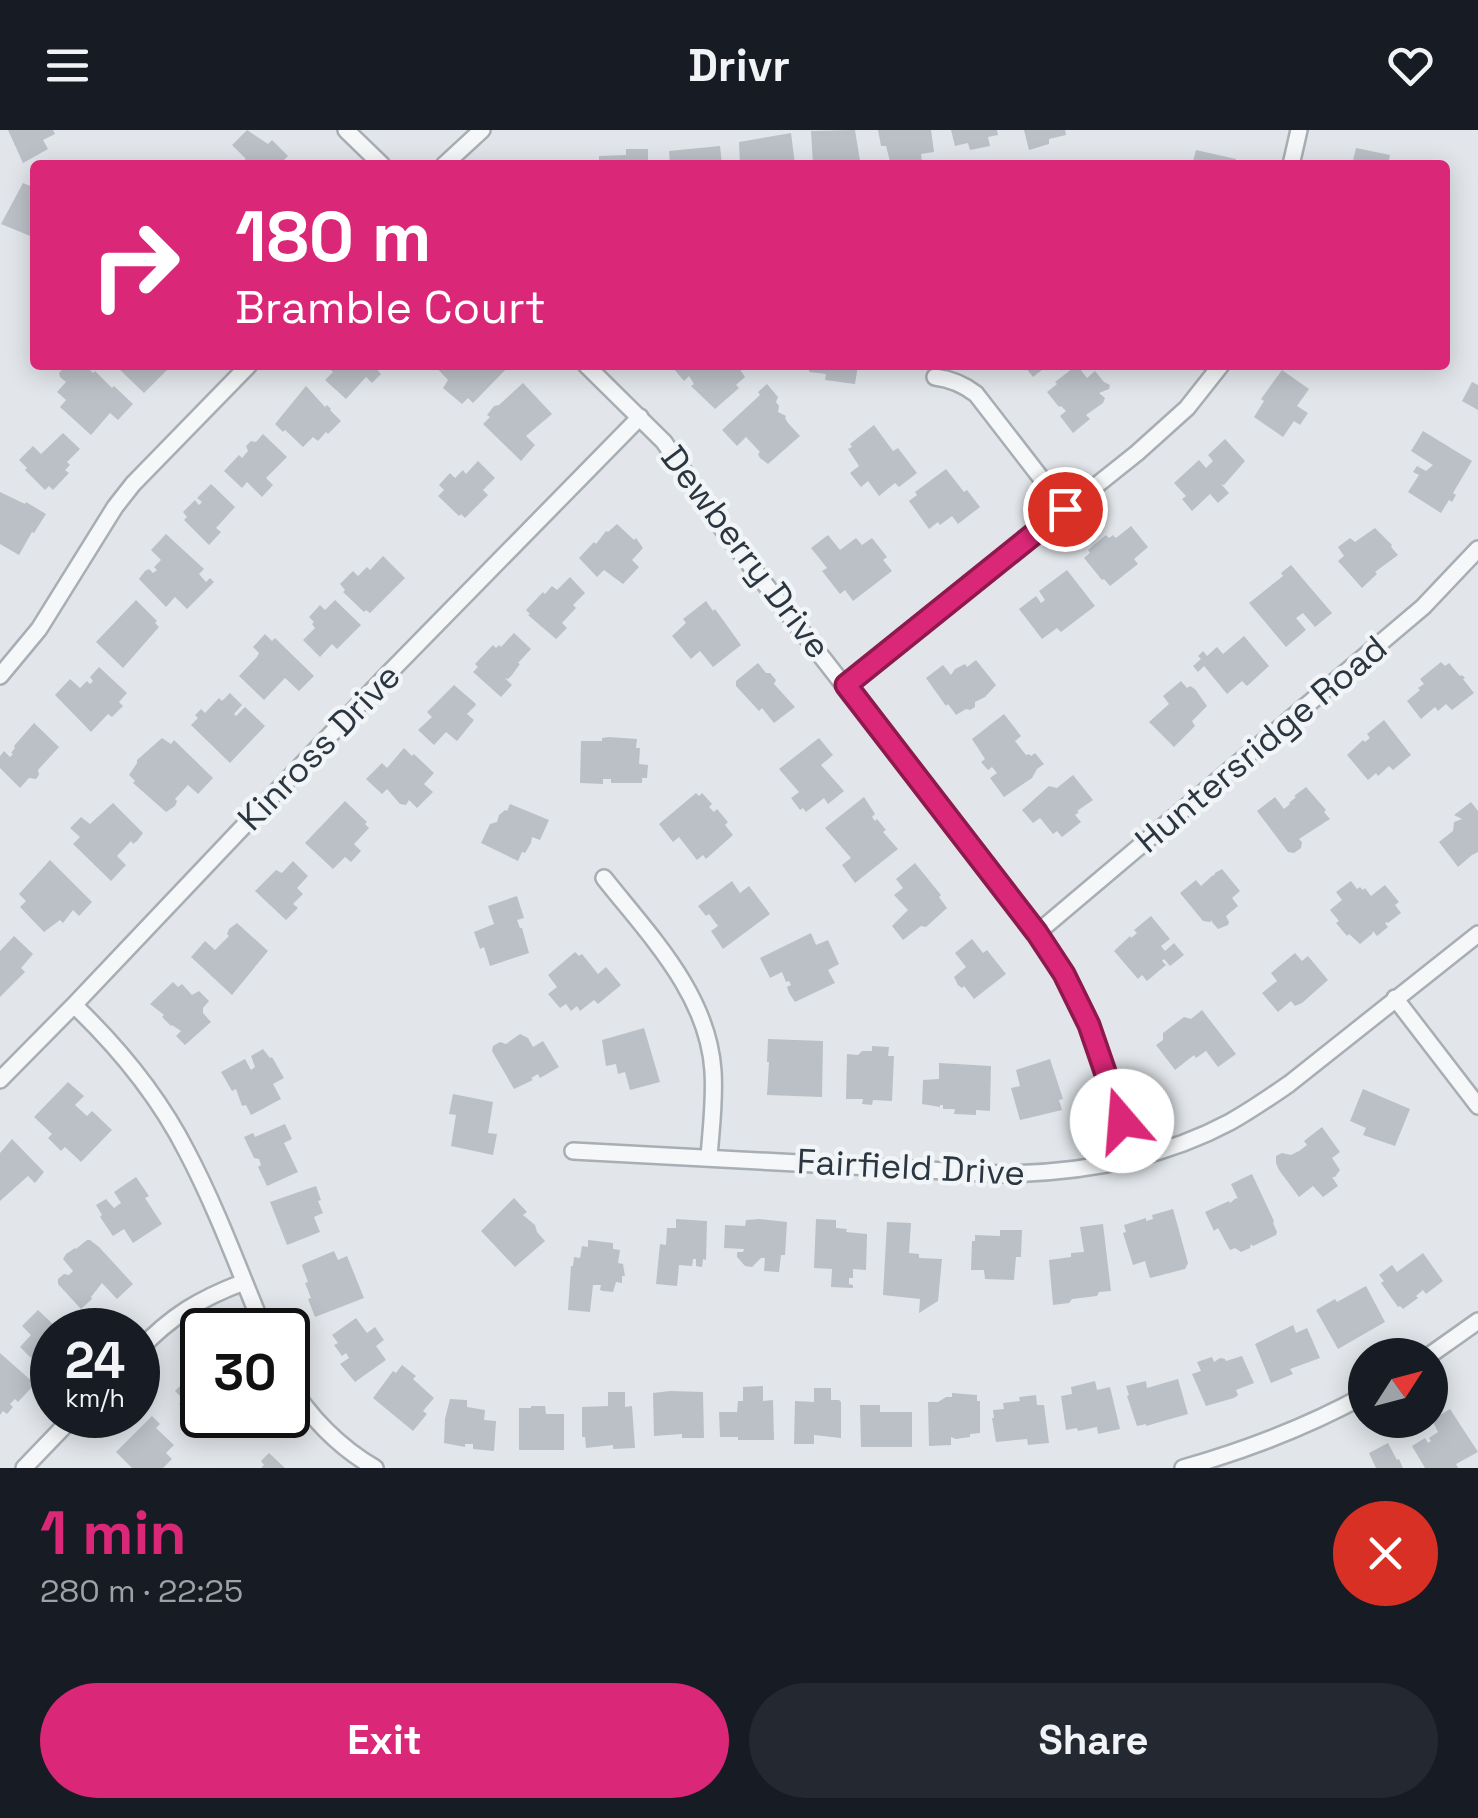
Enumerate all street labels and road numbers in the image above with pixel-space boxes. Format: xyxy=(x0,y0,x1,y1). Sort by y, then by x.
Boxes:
street label: Dewberry Drive xyxy=(652,437,840,667)
street label: Huntersridge Road xyxy=(1126,626,1396,862)
street label: Kinross Drive xyxy=(228,654,410,840)
street label: Fairfield Drive xyxy=(796,1139,1026,1195)

